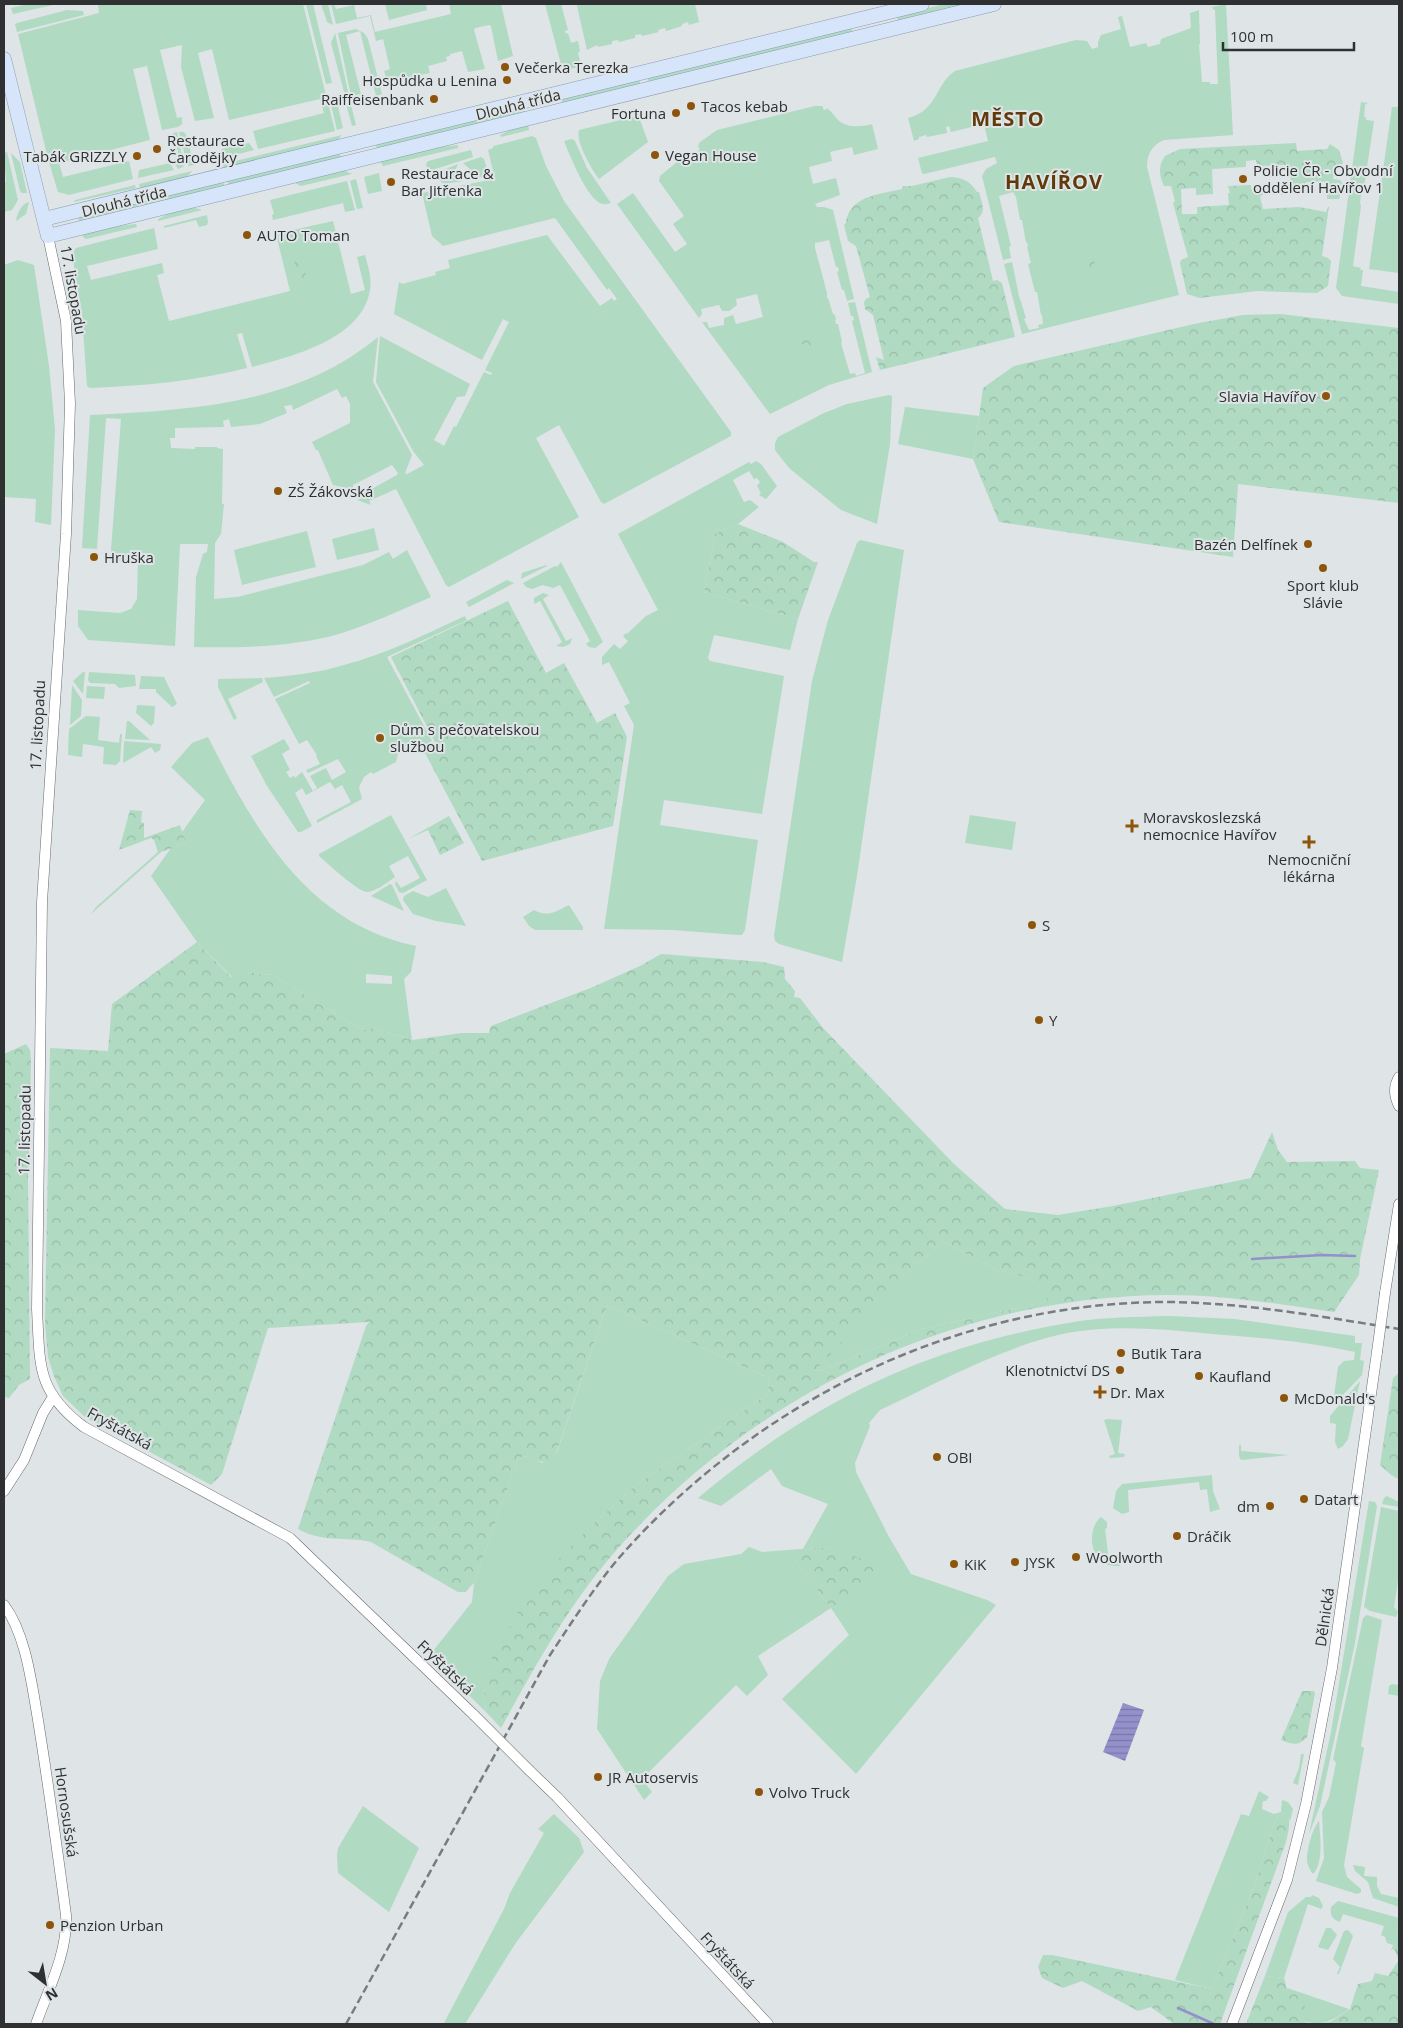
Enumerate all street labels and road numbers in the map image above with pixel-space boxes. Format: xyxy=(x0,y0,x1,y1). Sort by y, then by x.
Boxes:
street label: Dlouhá třída xyxy=(473,84,563,124)
street label: Dlouhá třída xyxy=(79,181,169,221)
street label: 17. listopadu xyxy=(56,244,92,336)
street label: 17. listopadu xyxy=(25,680,49,770)
street label: 17. listopadu xyxy=(13,1085,35,1175)
street label: Fryštátská xyxy=(84,1402,156,1454)
street label: Dělnická xyxy=(1310,1586,1338,1648)
street label: Fryštátská xyxy=(414,1635,478,1699)
street label: Hornosušská xyxy=(51,1765,83,1859)
street label: Fryštátská xyxy=(696,1927,760,1993)

